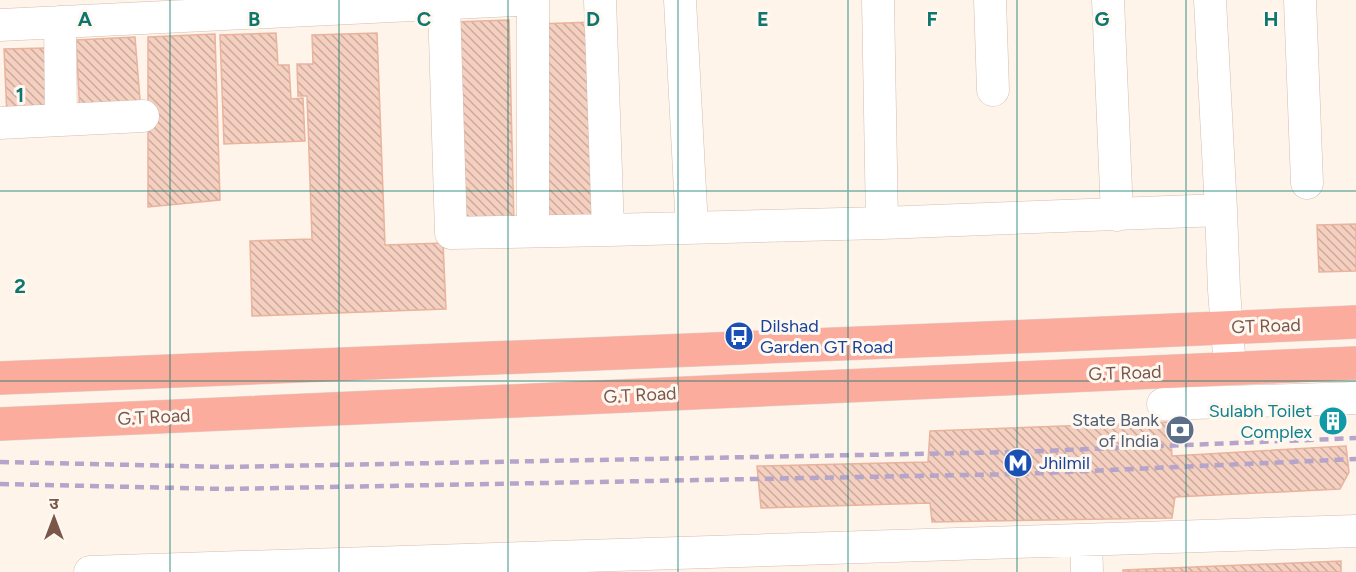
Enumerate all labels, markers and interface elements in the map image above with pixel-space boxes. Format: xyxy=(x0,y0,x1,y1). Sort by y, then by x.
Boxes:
text: A xyxy=(78,7,93,31)
text: B xyxy=(248,7,260,31)
text: C xyxy=(417,7,431,31)
text: D xyxy=(586,7,600,31)
text: E xyxy=(757,7,769,31)
text: F xyxy=(926,7,938,31)
text: G xyxy=(1095,7,1110,31)
text: H xyxy=(1264,7,1279,31)
text: 1 xyxy=(16,83,24,107)
text: 2 xyxy=(14,274,26,298)
street label: GT Road xyxy=(1231,314,1301,338)
place label: Dilshad Garden GT Road xyxy=(760,315,893,358)
bus stop icon: Dilshad Garden GT Road xyxy=(723,320,755,352)
street label: G.T Road xyxy=(1088,361,1162,385)
street label: G.T Road xyxy=(603,382,677,408)
place label: Sulabh Toilet Complex xyxy=(1209,400,1312,443)
street label: G.T Road xyxy=(117,404,191,430)
building icon: Sulabh Toilet Complex xyxy=(1317,405,1349,437)
place label: State Bank of India xyxy=(1072,409,1159,452)
bank icon: State Bank of India xyxy=(1164,414,1196,446)
metro station icon: Jhilmil xyxy=(1002,447,1034,479)
place label: Jhilmil xyxy=(1039,452,1090,474)
north arrow xyxy=(24,488,84,548)
text: उ xyxy=(49,494,59,513)

